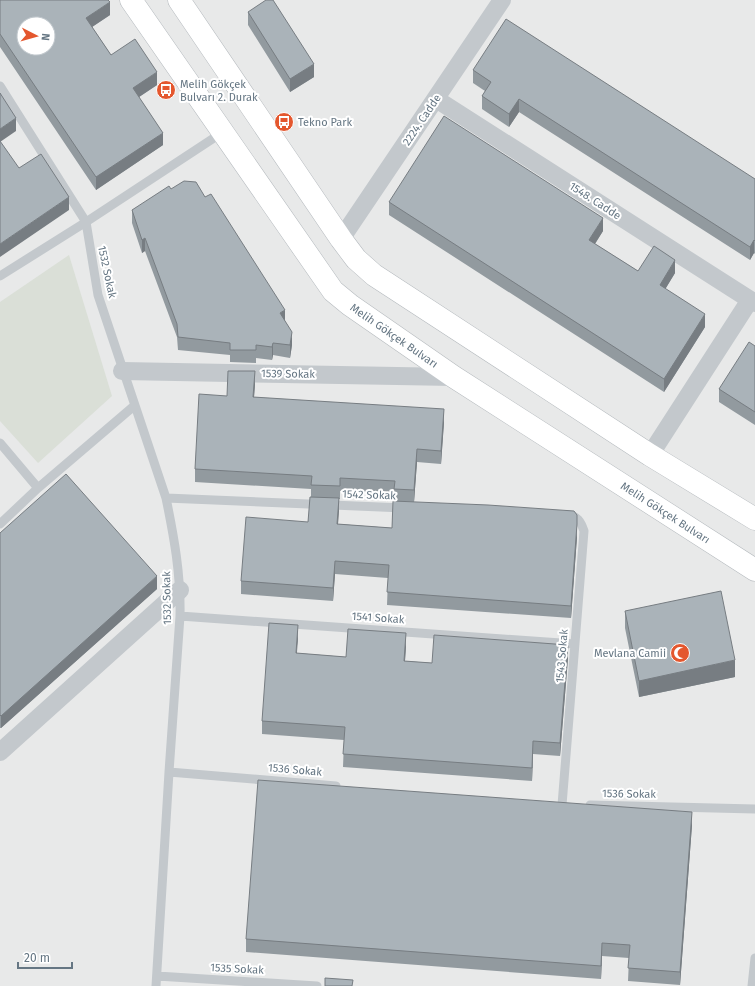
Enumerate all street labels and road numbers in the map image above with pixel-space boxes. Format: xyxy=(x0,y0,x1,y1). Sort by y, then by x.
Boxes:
street label: 2224. Cadde xyxy=(400,92,444,148)
street label: 1548. Cadde xyxy=(567,179,623,223)
street label: 1532 Sokak xyxy=(95,245,119,300)
street label: Melih Gökçek Bulvarı xyxy=(348,301,440,370)
street label: 1539 Sokak xyxy=(261,367,315,381)
street label: Melih Gökçek Bulvarı xyxy=(618,479,713,546)
street label: 1542 Sokak xyxy=(342,488,396,502)
street label: 1532 Sokak xyxy=(160,571,174,625)
street label: 1541 Sokak xyxy=(351,610,405,626)
street label: 1543 Sokak xyxy=(553,628,571,683)
street label: 1536 Sokak xyxy=(268,761,323,779)
street label: 1536 Sokak xyxy=(602,787,656,801)
street label: 1535 Sokak xyxy=(210,961,264,977)

